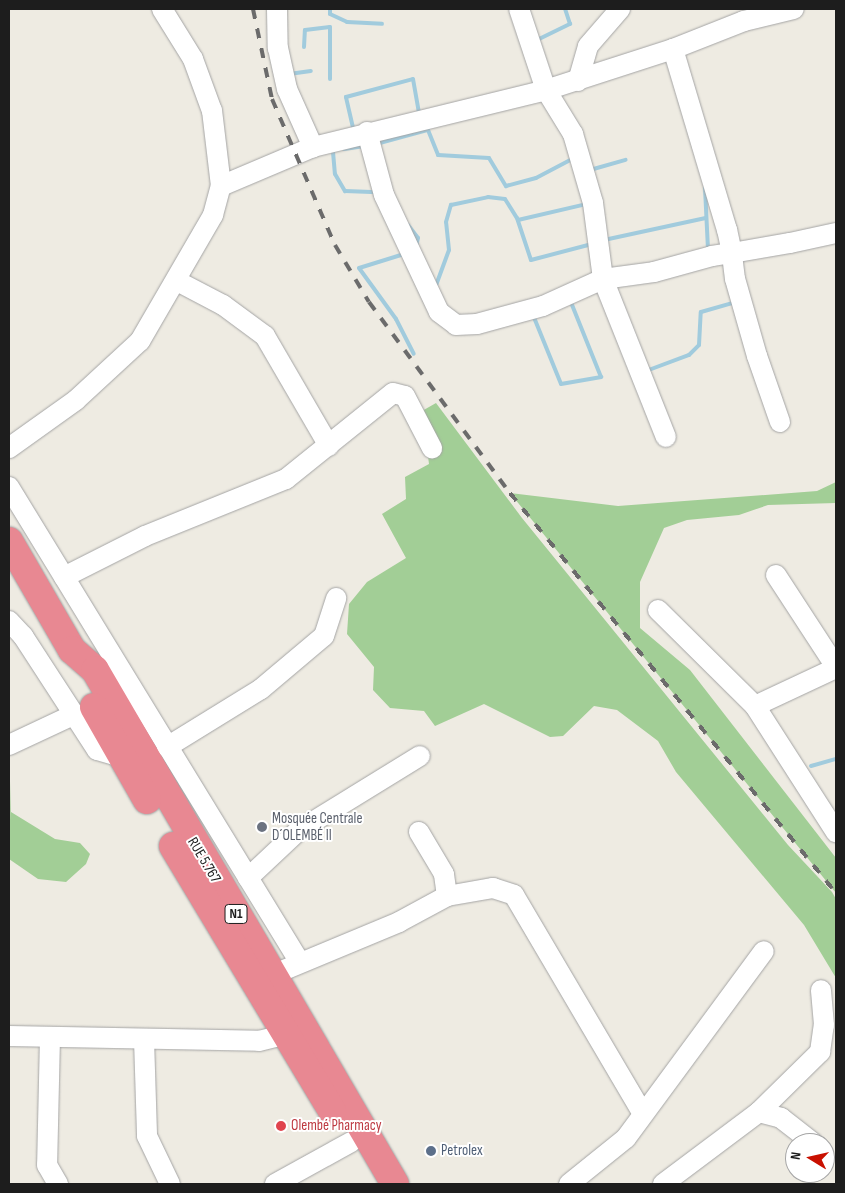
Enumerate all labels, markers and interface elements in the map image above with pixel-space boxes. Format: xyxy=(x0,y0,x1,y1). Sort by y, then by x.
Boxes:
place label: Mosquée Centrale D´OLEMBÉ II xyxy=(272,809,362,844)
marker: Mosquée Centrale D´OLEMBÉ II xyxy=(256,821,268,833)
street label: RUE 5.767 xyxy=(183,834,225,886)
road number: N1 xyxy=(224,902,248,926)
place label: Olembé Pharmacy xyxy=(291,1117,381,1135)
marker: Olembé Pharmacy xyxy=(275,1120,287,1132)
north arrow xyxy=(785,1133,835,1183)
place label: Petrolex xyxy=(441,1142,483,1160)
marker: Petrolex xyxy=(425,1145,437,1157)
text: N xyxy=(787,1151,805,1161)

